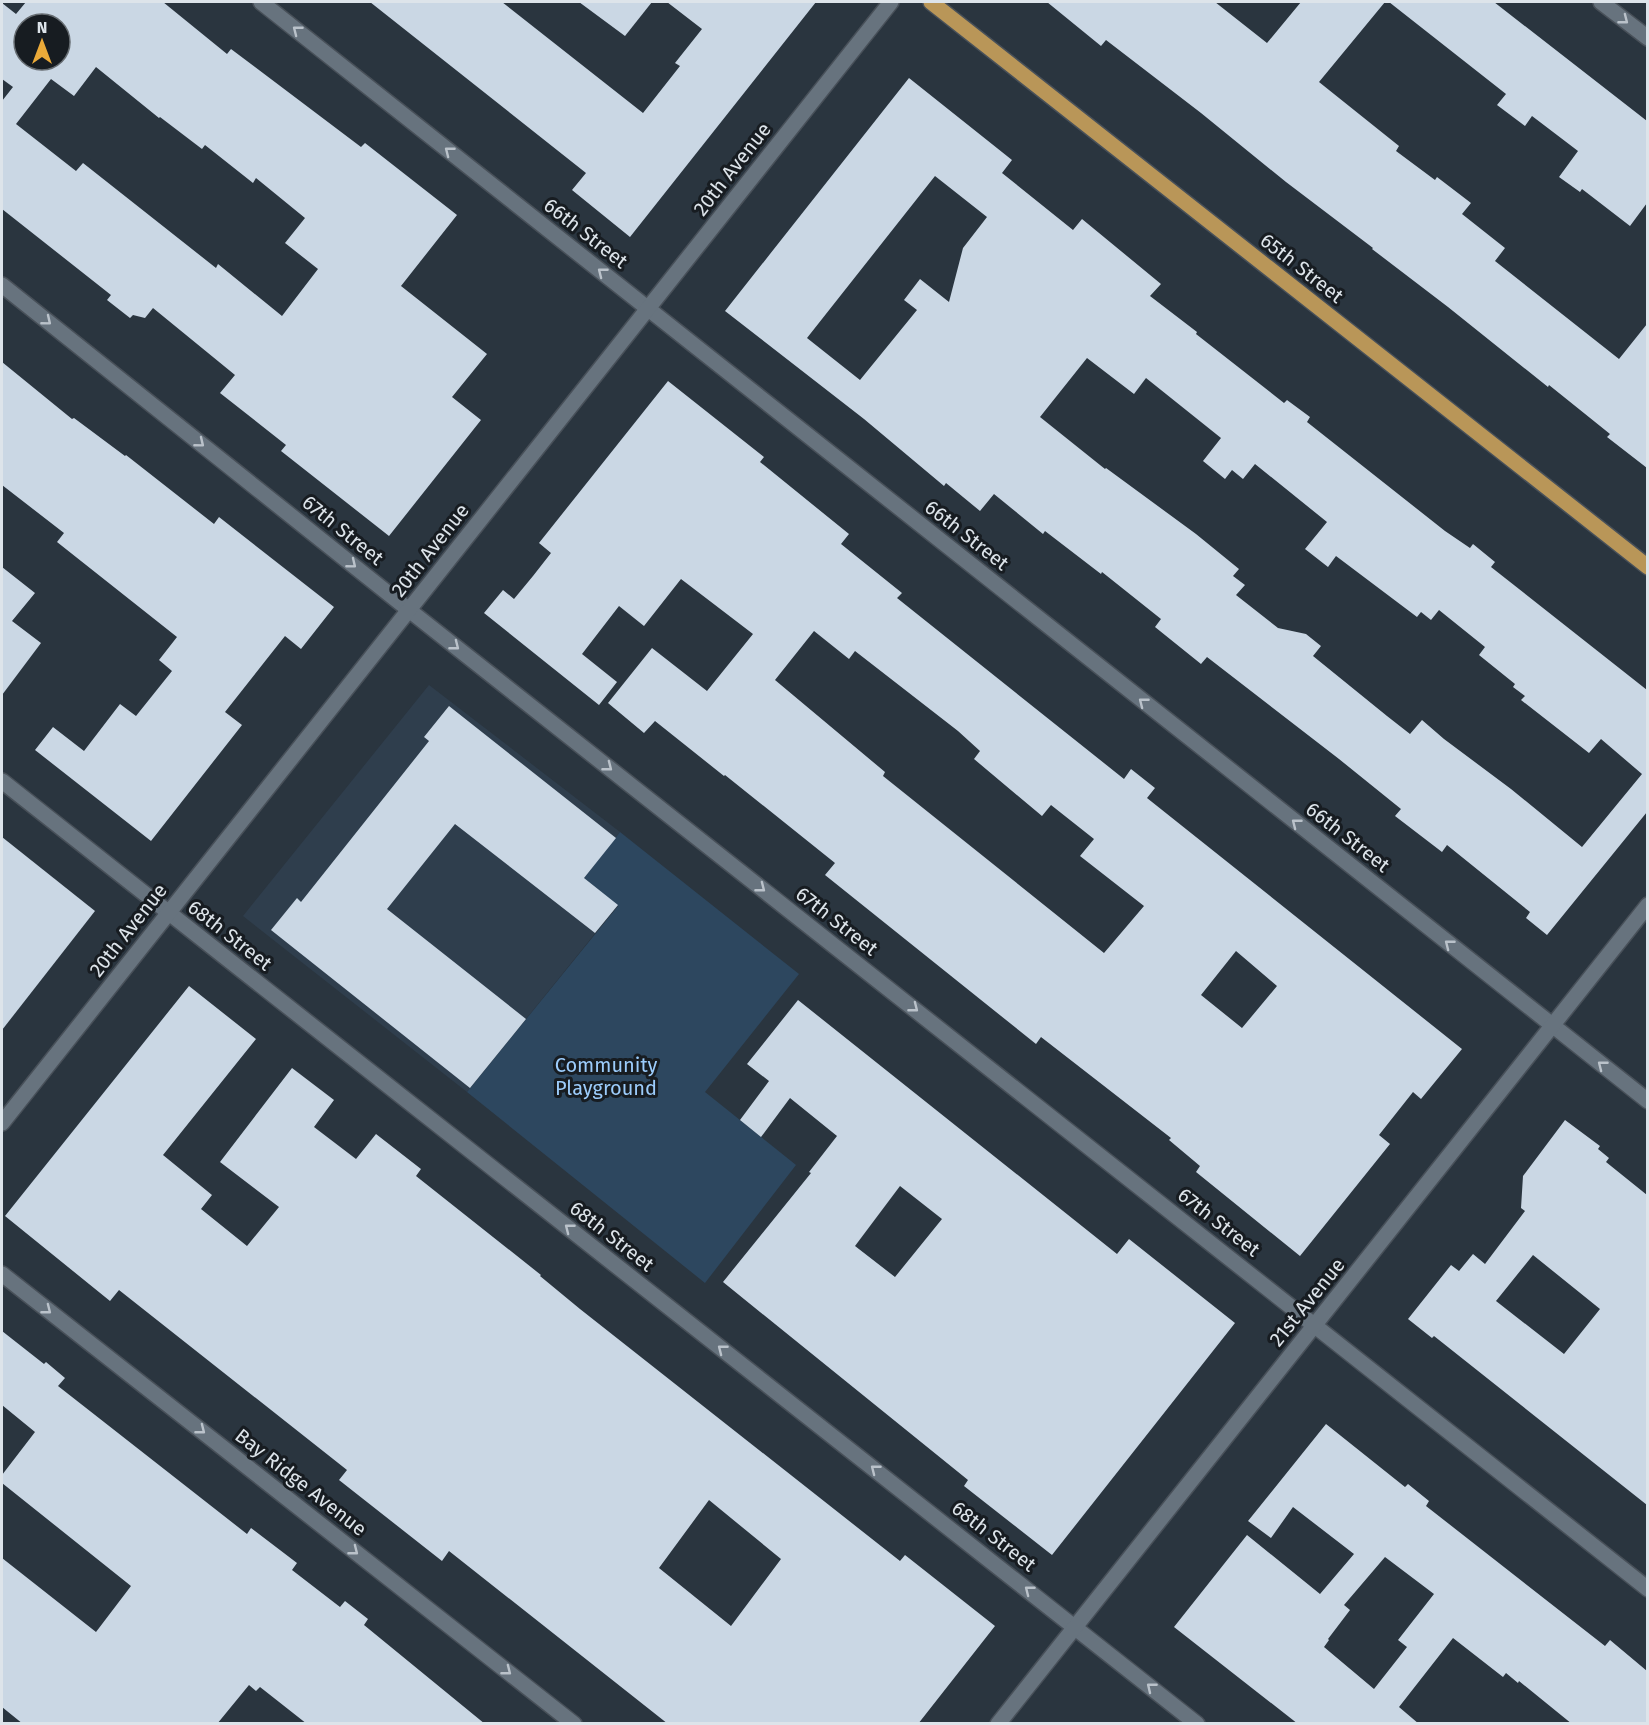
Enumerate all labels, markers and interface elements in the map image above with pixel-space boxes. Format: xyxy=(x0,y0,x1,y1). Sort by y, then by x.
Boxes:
north arrow xyxy=(12,12,72,72)
one-way arrow xyxy=(1617,12,1628,23)
text: N xyxy=(37,18,47,37)
one-way arrow xyxy=(293,26,304,37)
street label: 20th Avenue xyxy=(688,118,776,220)
one-way arrow xyxy=(445,148,456,159)
street label: 66th Street xyxy=(539,193,633,274)
street label: 65th Street xyxy=(1256,228,1349,308)
one-way arrow xyxy=(598,269,609,280)
one-way arrow xyxy=(40,314,51,325)
one-way arrow xyxy=(193,435,204,446)
street label: 67th Street xyxy=(298,490,389,571)
street label: 66th Street xyxy=(920,495,1014,576)
street label: 20th Avenue xyxy=(386,499,474,601)
one-way arrow xyxy=(345,557,356,568)
one-way arrow xyxy=(448,639,459,650)
one-way arrow xyxy=(1139,698,1150,709)
one-way arrow xyxy=(601,759,612,770)
street label: 66th Street xyxy=(1301,797,1395,878)
one-way arrow xyxy=(1292,819,1303,830)
street label: 20th Avenue xyxy=(84,879,172,981)
one-way arrow xyxy=(754,880,765,891)
street label: 67th Street xyxy=(791,882,883,961)
street label: 68th Street xyxy=(183,895,277,976)
one-way arrow xyxy=(1445,941,1456,952)
one-way arrow xyxy=(908,1001,919,1012)
park label: Community Playground xyxy=(555,1053,658,1100)
one-way arrow xyxy=(1597,1062,1608,1073)
street label: 67th Street xyxy=(1173,1183,1265,1262)
street label: 68th Street xyxy=(565,1196,659,1277)
one-way arrow xyxy=(565,1225,576,1236)
street label: 21st Avenue xyxy=(1264,1253,1350,1351)
one-way arrow xyxy=(41,1302,52,1313)
one-way arrow xyxy=(718,1345,729,1356)
one-way arrow xyxy=(194,1423,205,1434)
street label: Bay Ridge Avenue xyxy=(230,1423,372,1541)
one-way arrow xyxy=(871,1466,882,1477)
street label: 68th Street xyxy=(947,1496,1041,1577)
one-way arrow xyxy=(347,1543,358,1554)
one-way arrow xyxy=(1024,1587,1035,1598)
one-way arrow xyxy=(501,1664,512,1675)
one-way arrow xyxy=(1147,1683,1158,1694)

